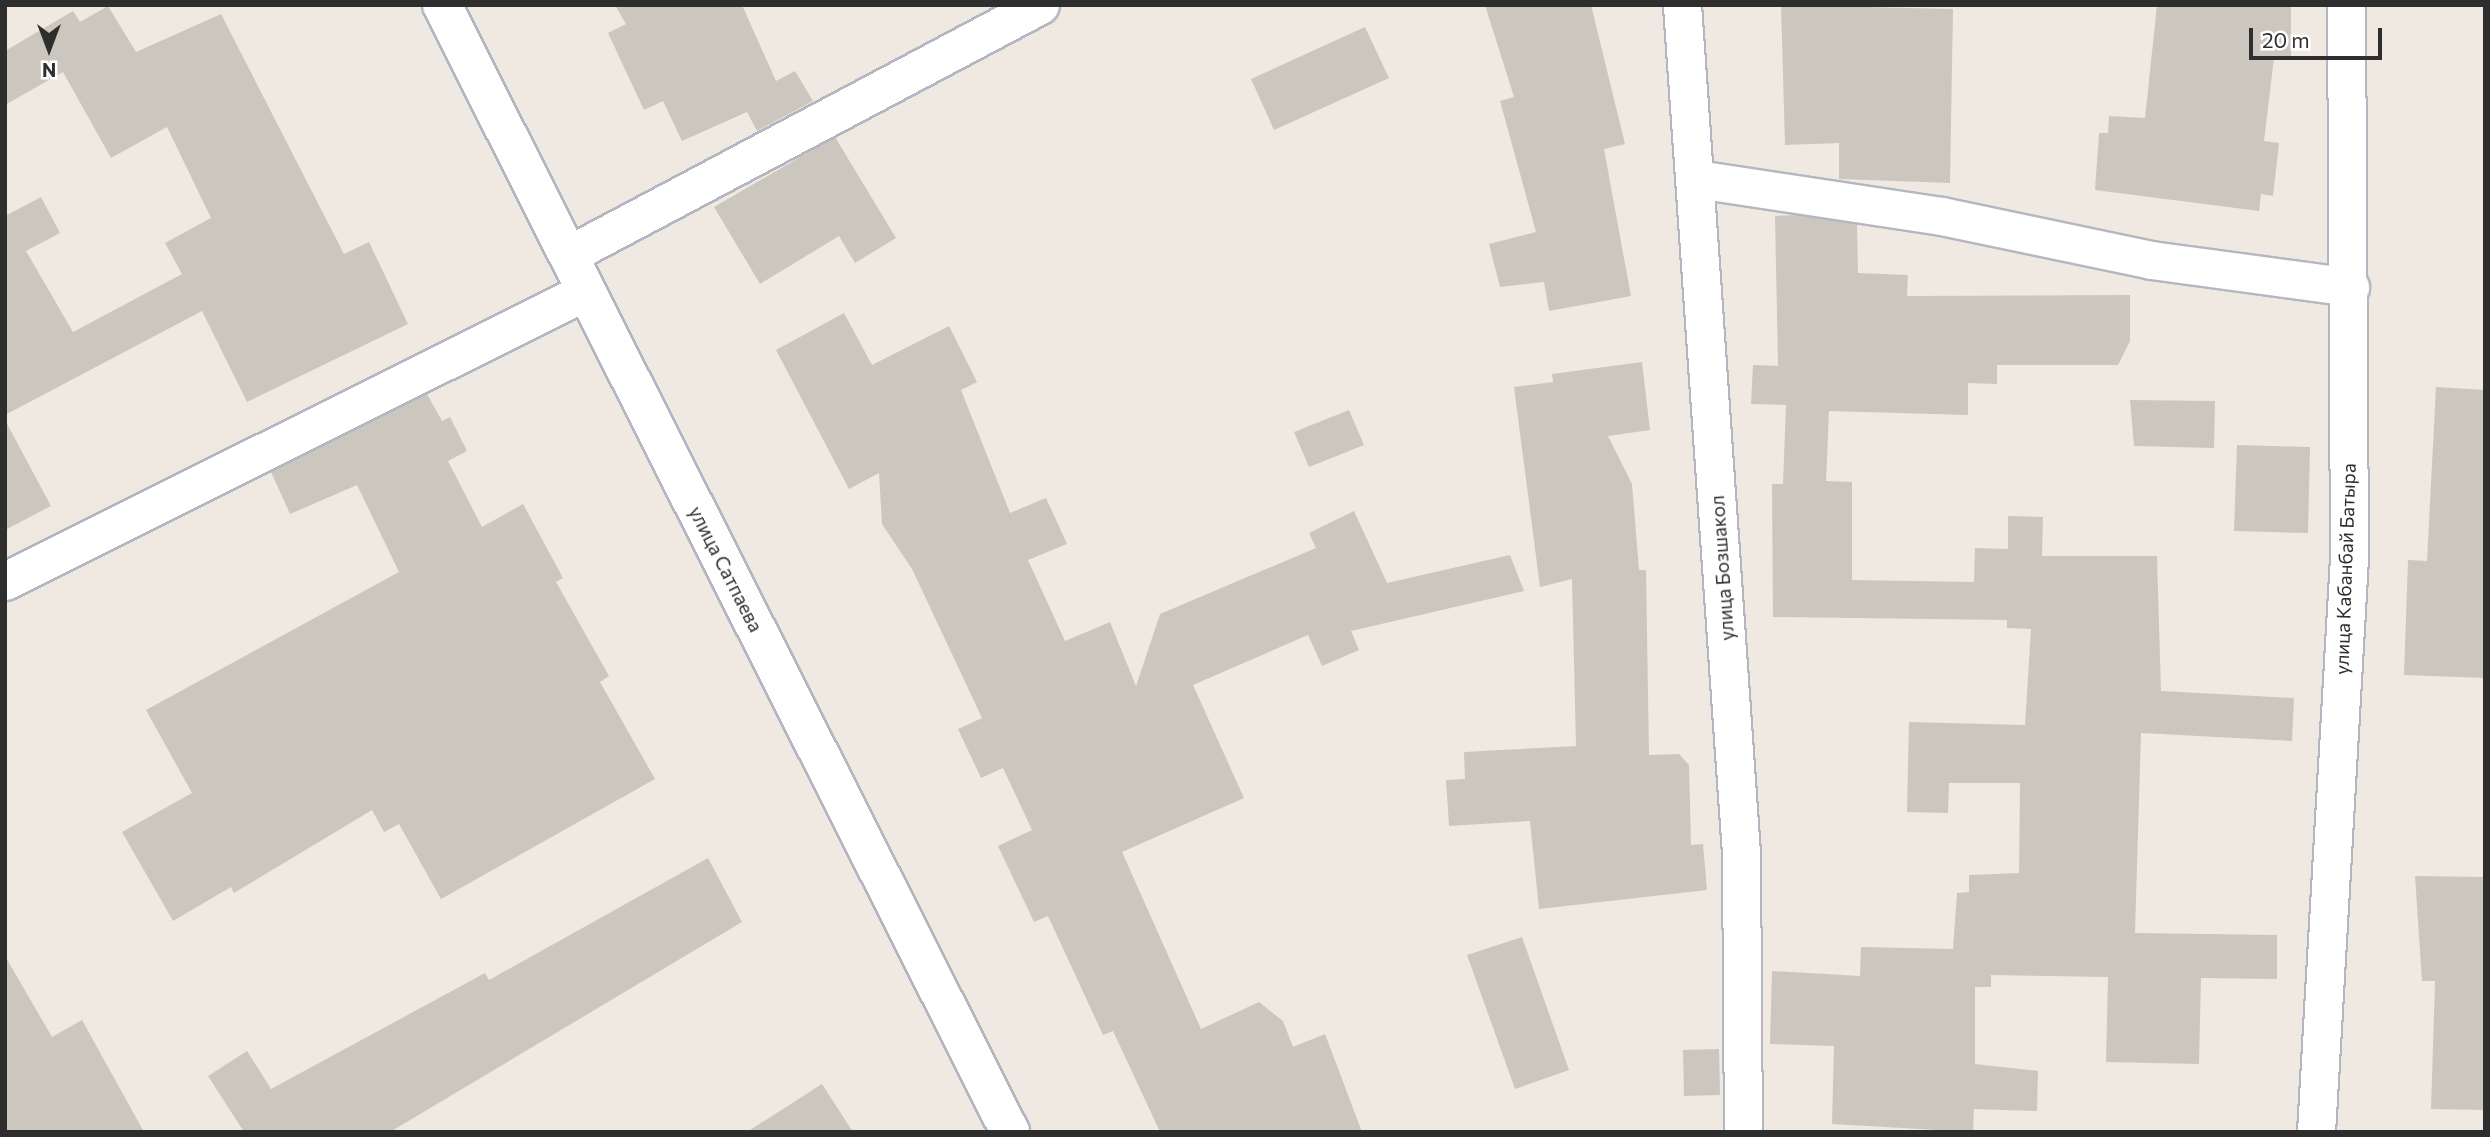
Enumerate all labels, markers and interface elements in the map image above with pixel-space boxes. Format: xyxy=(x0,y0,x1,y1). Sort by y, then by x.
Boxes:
north arrow xyxy=(14,14,84,84)
scale bar xyxy=(2252,14,2385,58)
text: 20 m xyxy=(2262,27,2310,52)
text: N xyxy=(42,59,56,82)
street label: улица Кабанбай Батыра xyxy=(2330,463,2360,675)
street label: улица Бозшакол xyxy=(1706,495,1738,641)
street label: улица Сатпаева xyxy=(685,502,767,636)

